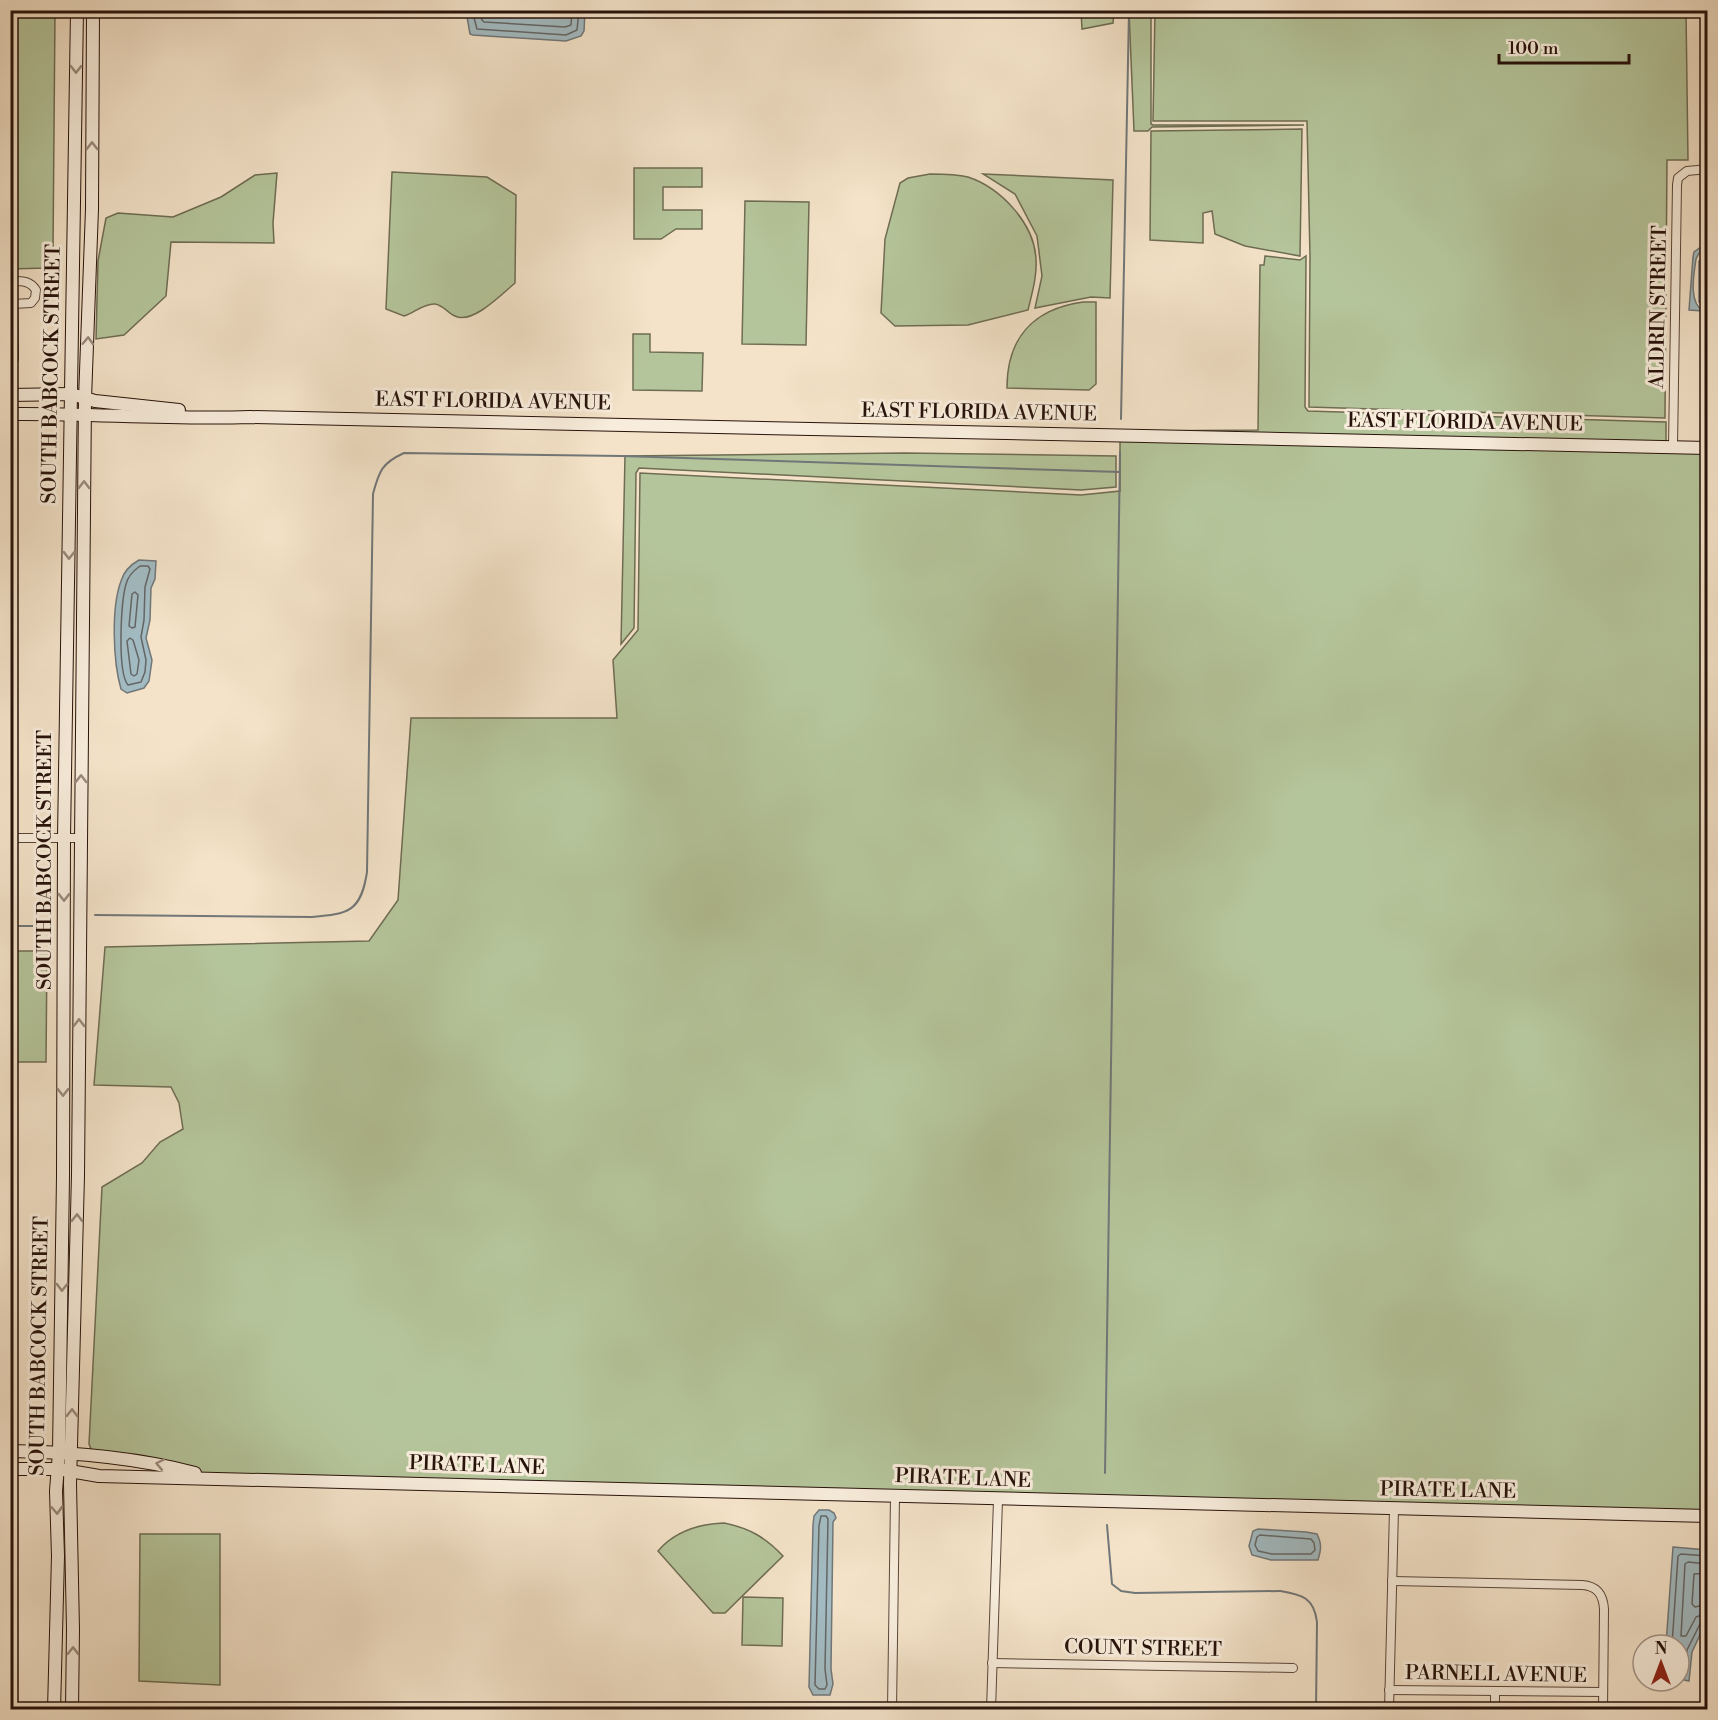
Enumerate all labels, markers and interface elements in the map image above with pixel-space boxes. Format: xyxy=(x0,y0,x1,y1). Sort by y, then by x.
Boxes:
scale bar xyxy=(1499,27,1630,65)
text: 100 m xyxy=(1508,37,1559,60)
one-way arrow xyxy=(70,64,83,73)
one-way arrow xyxy=(86,141,98,150)
street label: ALDRIN STREET xyxy=(1645,225,1673,390)
street label: SOUTH BABCOCK STREET xyxy=(37,244,67,504)
one-way arrow xyxy=(81,336,94,345)
street label: EAST FLORIDA AVENUE xyxy=(375,387,611,417)
street label: EAST FLORIDA AVENUE xyxy=(861,398,1097,428)
street label: EAST FLORIDA AVENUE xyxy=(1347,408,1583,438)
one-way arrow xyxy=(78,480,91,489)
one-way arrow xyxy=(62,550,75,559)
street label: SOUTH BABCOCK STREET xyxy=(33,730,58,990)
one-way arrow xyxy=(75,775,87,784)
one-way arrow xyxy=(58,892,70,901)
one-way arrow xyxy=(73,1019,85,1028)
one-way arrow xyxy=(57,1087,69,1096)
one-way arrow xyxy=(71,1214,83,1223)
street label: SOUTH BABCOCK STREET xyxy=(25,1216,55,1476)
one-way arrow xyxy=(55,1282,68,1291)
one-way arrow xyxy=(66,1409,78,1418)
street label: PIRATE LANE xyxy=(408,1451,546,1481)
one-way arrow xyxy=(155,1458,165,1471)
street label: PIRATE LANE xyxy=(894,1464,1032,1494)
street label: PIRATE LANE xyxy=(1380,1477,1516,1505)
one-way arrow xyxy=(50,1506,63,1515)
north arrow xyxy=(1631,1633,1691,1693)
street label: COUNT STREET xyxy=(1064,1635,1222,1663)
text: N xyxy=(1655,1639,1668,1659)
one-way arrow xyxy=(67,1647,79,1656)
street label: PARNELL AVENUE xyxy=(1405,1661,1587,1689)

